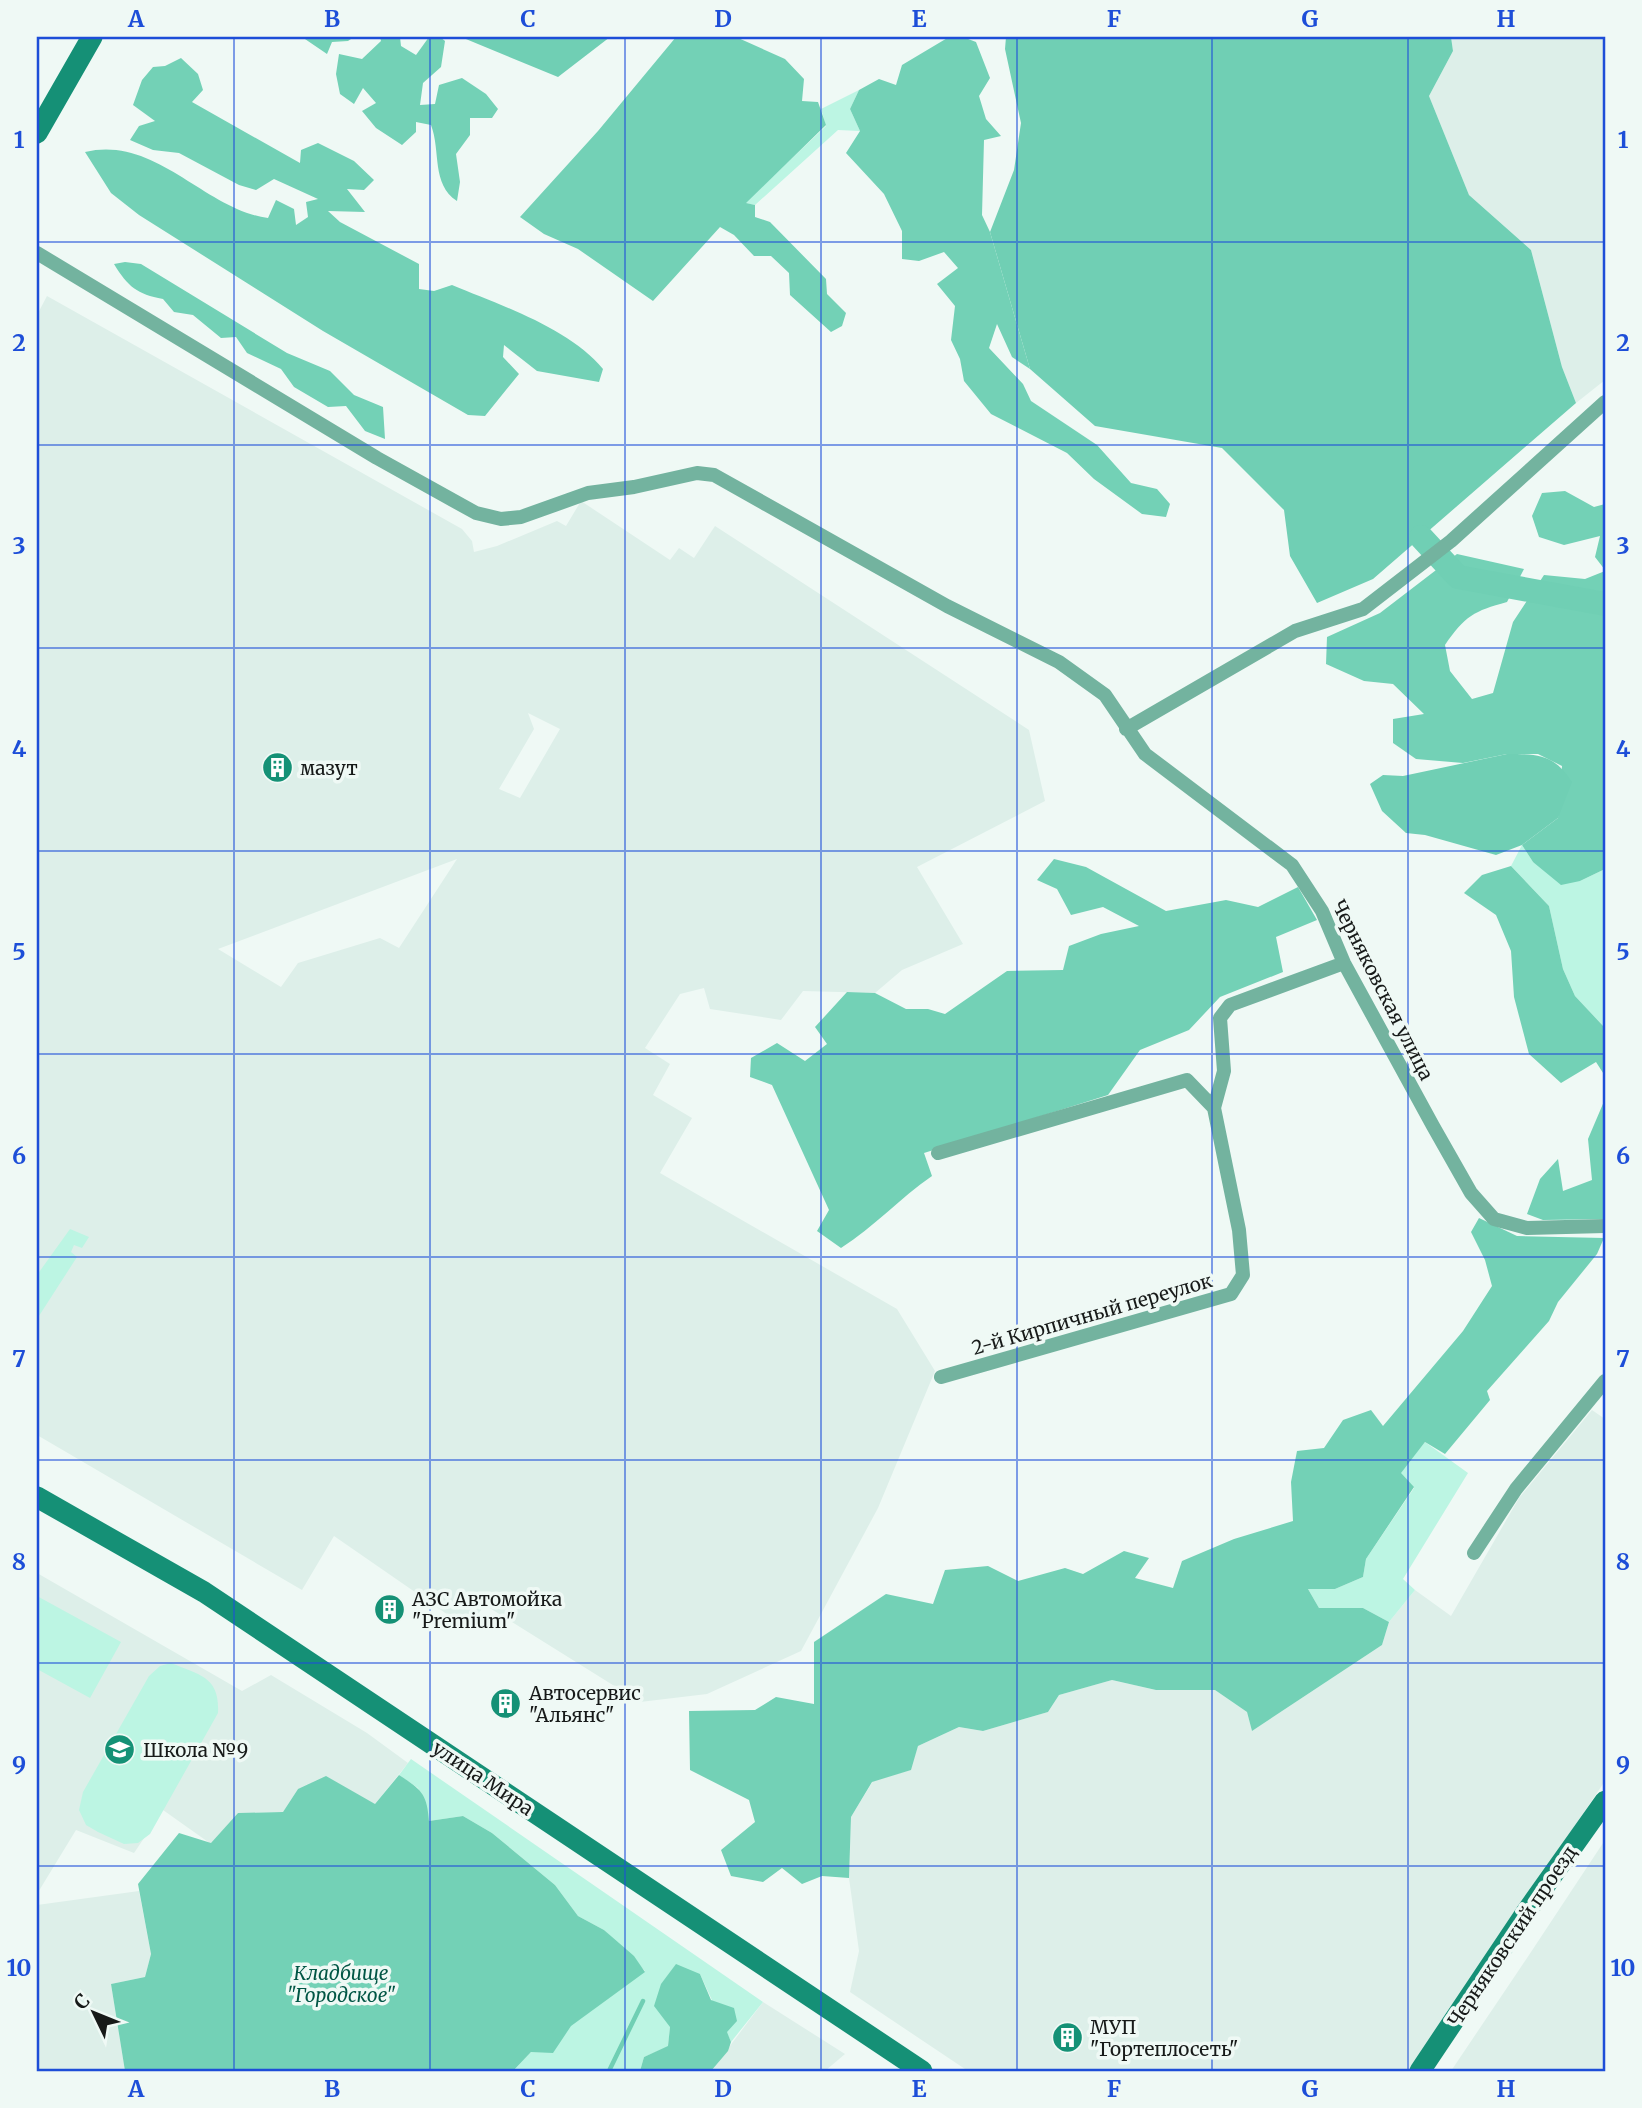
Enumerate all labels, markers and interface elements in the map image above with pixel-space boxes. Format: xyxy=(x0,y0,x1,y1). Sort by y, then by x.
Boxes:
text: A xyxy=(127,4,145,33)
text: B xyxy=(324,4,340,33)
text: C xyxy=(520,4,536,33)
text: D xyxy=(714,4,732,33)
text: E xyxy=(911,4,927,33)
text: F xyxy=(1107,4,1121,33)
text: G xyxy=(1302,4,1319,33)
text: H xyxy=(1497,4,1516,33)
text: 1 xyxy=(14,125,25,154)
text: 1 xyxy=(1618,125,1629,154)
text: 2 xyxy=(12,328,26,357)
text: 2 xyxy=(1616,328,1630,357)
text: 3 xyxy=(12,531,26,560)
text: 3 xyxy=(1616,531,1630,560)
text: 4 xyxy=(12,734,27,763)
text: 4 xyxy=(1616,734,1631,763)
building icon: мазут xyxy=(260,751,294,785)
place label: мазут xyxy=(300,756,358,780)
street label: Черняковская улица xyxy=(1327,896,1439,1084)
text: 5 xyxy=(12,937,26,966)
text: 5 xyxy=(1616,937,1630,966)
text: 6 xyxy=(12,1141,26,1170)
text: 6 xyxy=(1616,1141,1630,1170)
street label: 2-й Кирпичный переулок xyxy=(969,1268,1215,1360)
text: 7 xyxy=(12,1344,26,1373)
text: 7 xyxy=(1616,1344,1630,1373)
text: 8 xyxy=(12,1547,26,1576)
text: 8 xyxy=(1616,1547,1630,1576)
place label: АЗС Автомойка "Premium" xyxy=(411,1587,562,1633)
building icon: АЗС Автомойка "Premium" xyxy=(372,1593,406,1627)
place label: Автосервис "Альянс" xyxy=(528,1681,641,1727)
building icon: Автосервис "Альянс" xyxy=(489,1687,523,1721)
school or university icon: Школа №9 xyxy=(103,1733,137,1767)
street label: улица Мира xyxy=(428,1735,538,1821)
place label: Школа №9 xyxy=(143,1738,248,1762)
text: 9 xyxy=(12,1750,26,1779)
text: 9 xyxy=(1616,1750,1630,1779)
street label: Черняковский проезд xyxy=(1443,1841,1582,2031)
text: 10 xyxy=(7,1953,31,1982)
text: 10 xyxy=(1611,1953,1635,1982)
park label: Кладбище "Городское" xyxy=(286,1961,396,2007)
north arrow xyxy=(60,1979,130,2048)
text: С xyxy=(68,1989,95,2014)
place label: МУП "Гортеплосеть" xyxy=(1090,2015,1238,2061)
building icon: МУП "Гортеплосеть" xyxy=(1050,2021,1084,2055)
text: A xyxy=(127,2074,145,2103)
text: B xyxy=(324,2074,340,2103)
text: C xyxy=(520,2074,536,2103)
text: D xyxy=(714,2074,732,2103)
text: E xyxy=(911,2074,927,2103)
text: F xyxy=(1107,2074,1121,2103)
text: G xyxy=(1302,2074,1319,2103)
text: H xyxy=(1497,2074,1516,2103)

